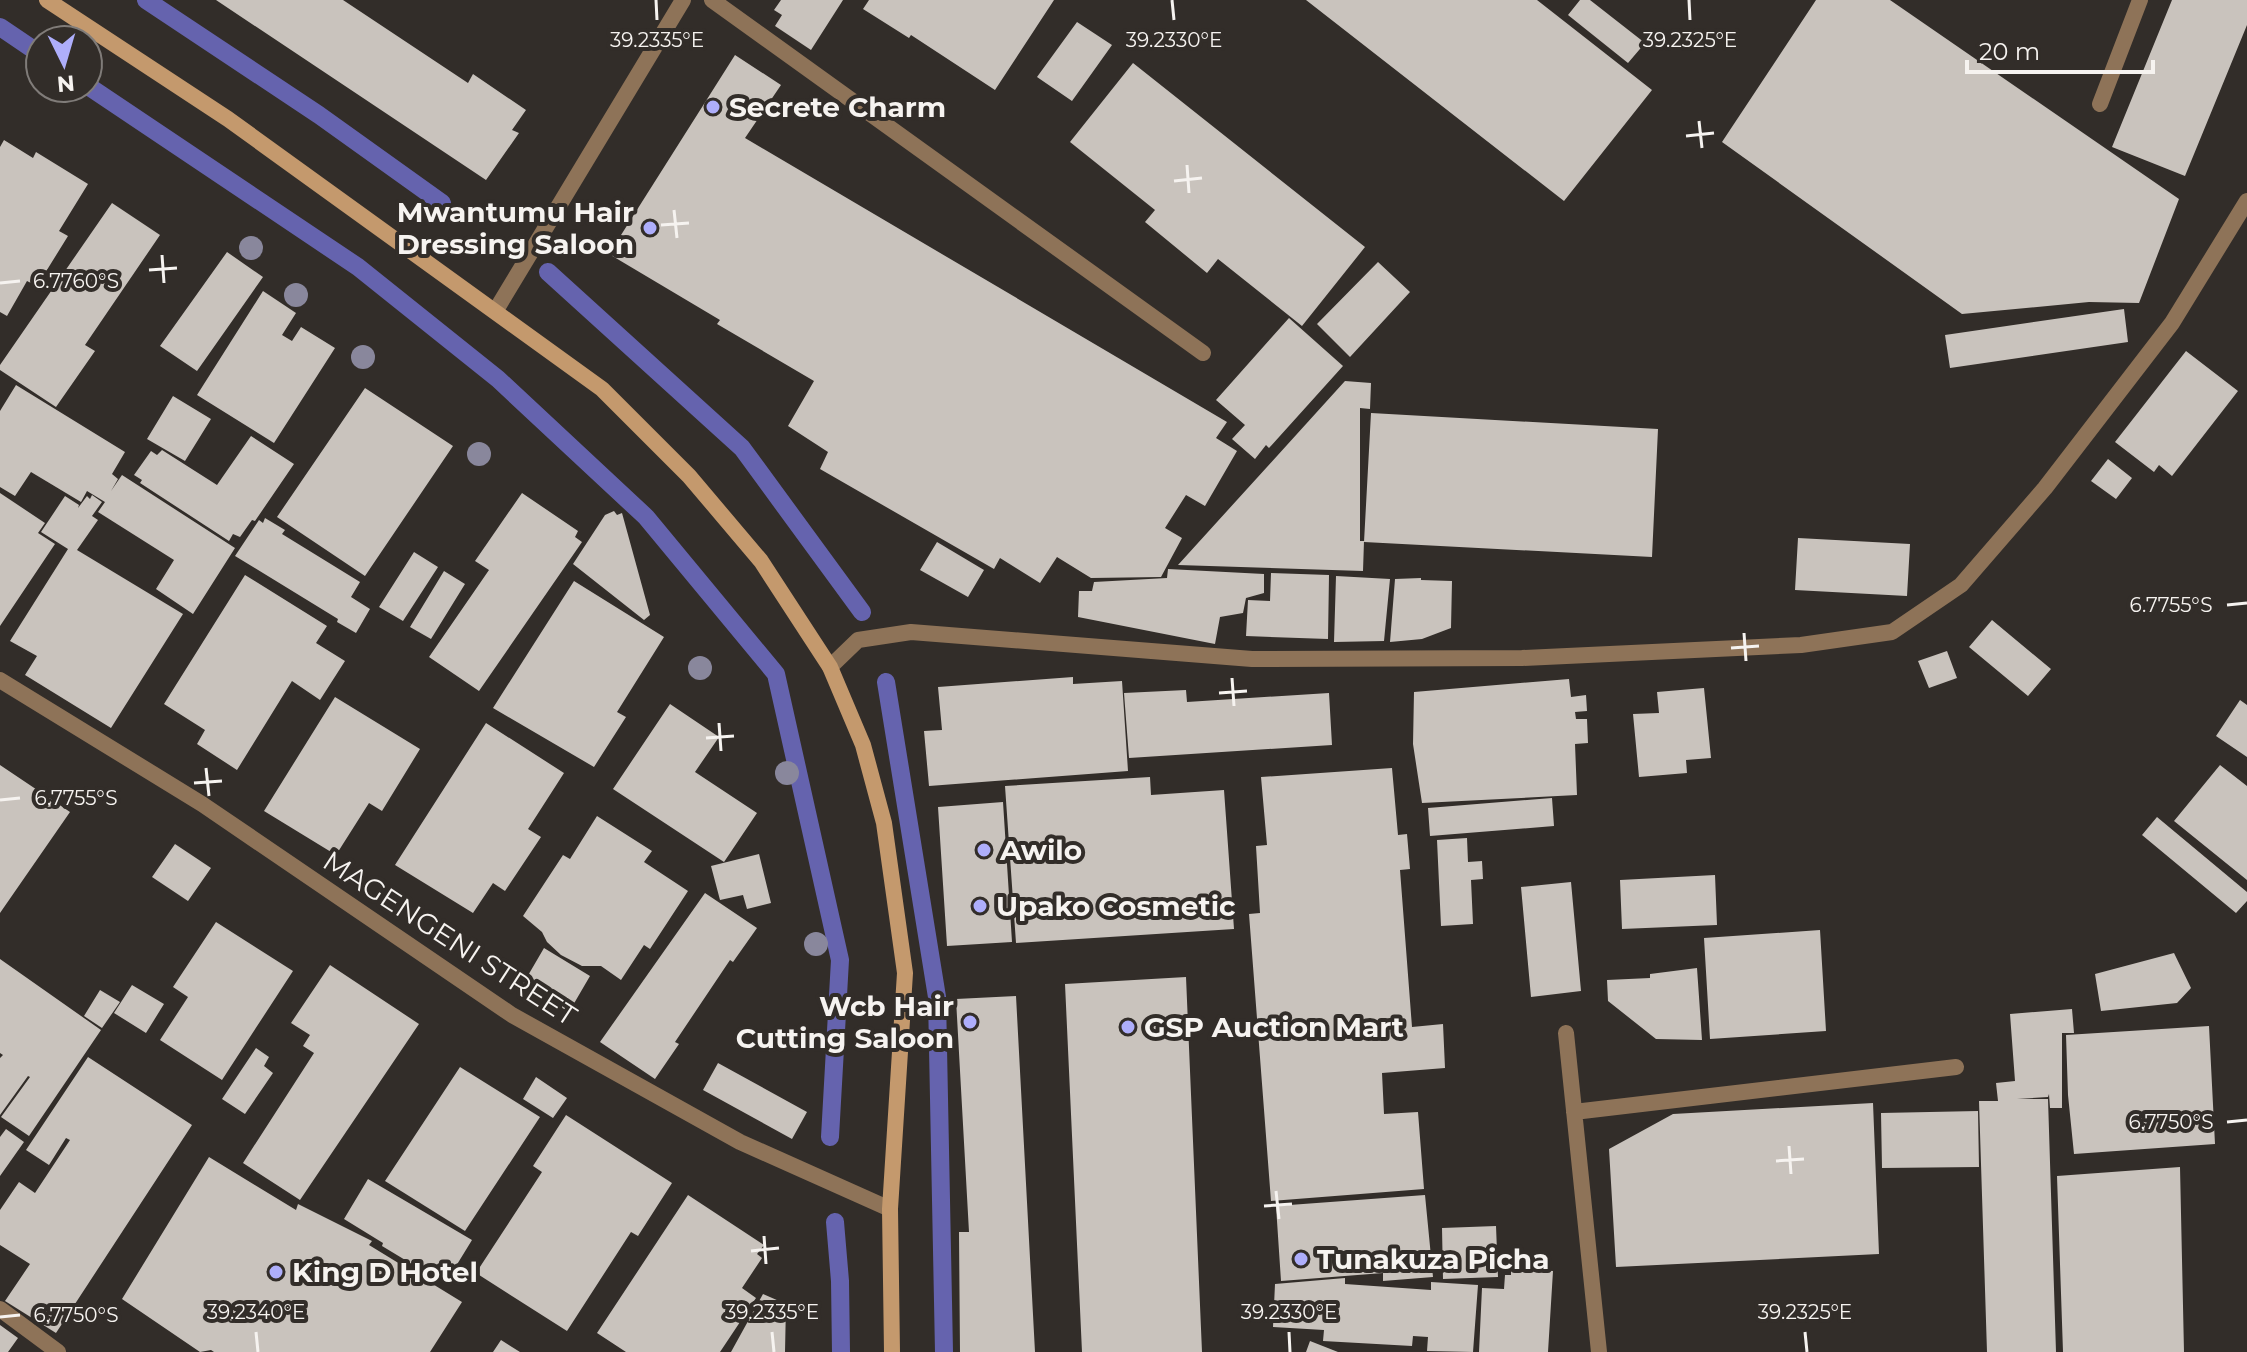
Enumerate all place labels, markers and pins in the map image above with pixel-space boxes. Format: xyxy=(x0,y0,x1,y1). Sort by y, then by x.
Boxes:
place label: Secrete Charm xyxy=(729,90,946,124)
marker: Secrete Charm xyxy=(704,98,722,116)
place label: Mwantumu Hair Dressing Saloon xyxy=(397,195,634,261)
marker: Mwantumu Hair Dressing Saloon xyxy=(641,219,659,237)
place label: Awilo xyxy=(999,833,1082,867)
marker: Awilo xyxy=(975,841,993,859)
place label: Upako Cosmetic xyxy=(996,889,1236,923)
marker: Upako Cosmetic xyxy=(971,897,989,915)
place label: Wcb Hair Cutting Saloon xyxy=(736,989,954,1055)
place label: GSP Auction Mart xyxy=(1144,1010,1404,1044)
marker: Wcb Hair Cutting Saloon xyxy=(961,1013,979,1031)
marker: GSP Auction Mart xyxy=(1119,1018,1137,1036)
place label: Tunakuza Picha xyxy=(1317,1242,1549,1276)
marker: Tunakuza Picha xyxy=(1292,1250,1310,1268)
place label: King D Hotel xyxy=(292,1255,478,1289)
marker: King D Hotel xyxy=(267,1263,285,1281)

